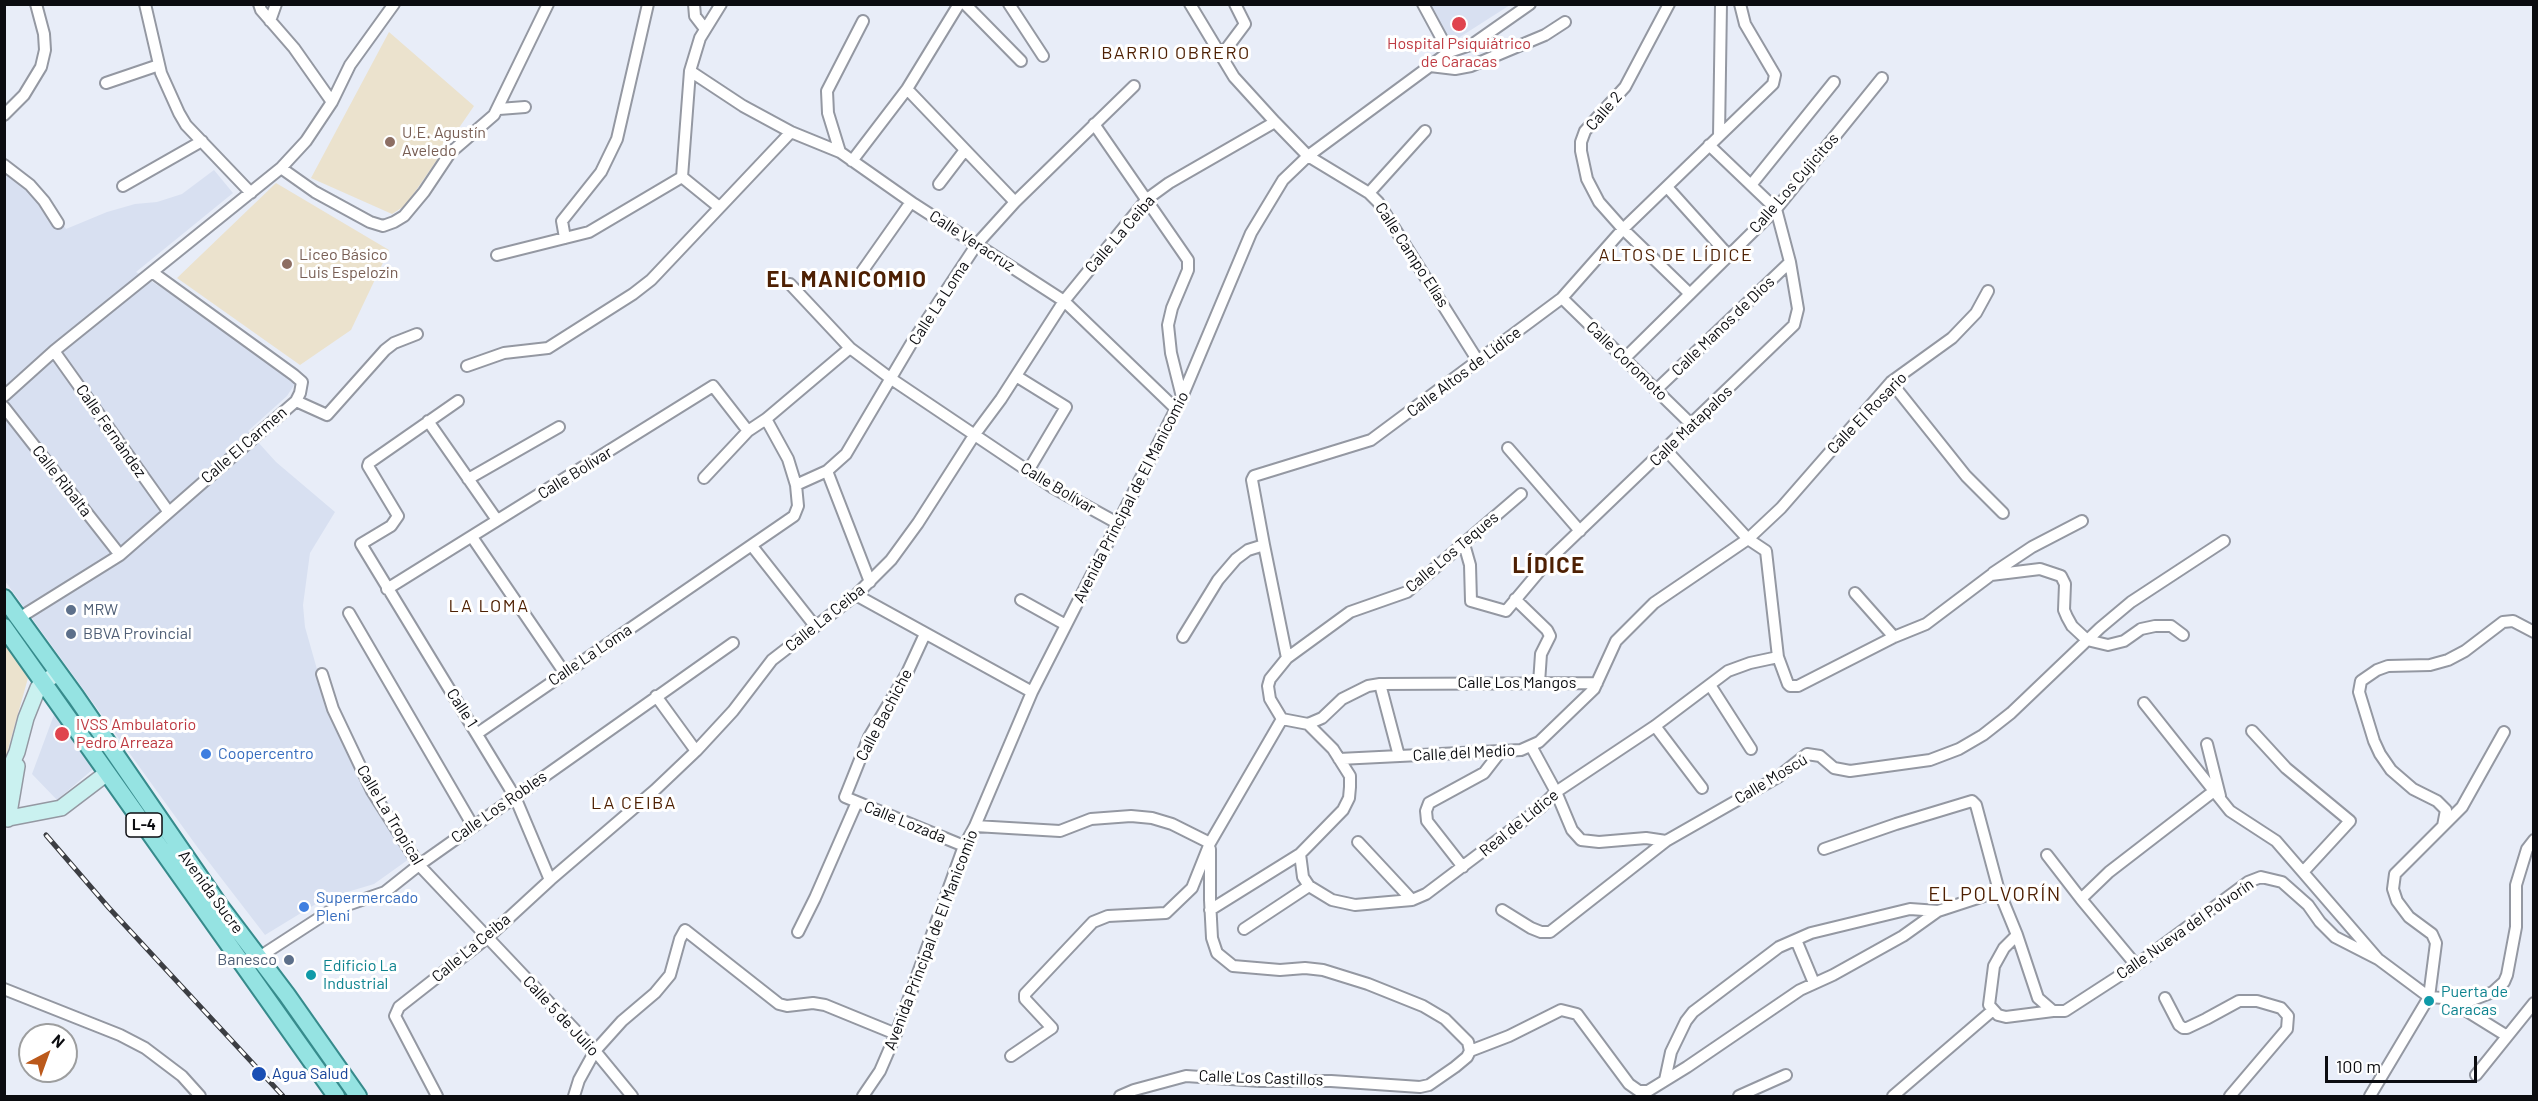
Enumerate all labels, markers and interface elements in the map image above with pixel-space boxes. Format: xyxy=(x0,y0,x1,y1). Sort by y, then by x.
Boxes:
marker: Hospital Psiquiátrico de Caracas xyxy=(1450,15,1468,33)
place label: Hospital Psiquiátrico de Caracas xyxy=(1387,34,1531,72)
district label: BARRIO OBRERO xyxy=(1101,42,1251,64)
street label: Calle 2 xyxy=(1582,88,1626,134)
place label: U.E. Agustín Aveledo xyxy=(402,123,486,161)
street label: Calle Los Cujicitos xyxy=(1745,129,1843,237)
marker: U.E. Agustín Aveledo xyxy=(383,135,397,149)
street label: Calle La Ceiba xyxy=(1081,191,1159,277)
street label: Calle Campo Elías xyxy=(1371,199,1453,311)
street label: Calle Veracruz xyxy=(926,206,1018,276)
district label: ALTOS DE LÍDICE xyxy=(1599,244,1753,266)
place label: Liceo Básico Luis Espelozin xyxy=(299,245,398,283)
marker: Liceo Básico Luis Espelozin xyxy=(280,257,294,271)
street label: Calle La Loma xyxy=(905,257,973,349)
district label: EL MANICOMIO xyxy=(767,267,927,293)
street label: Calle Manos de Dios xyxy=(1668,272,1778,380)
street label: Calle Coromoto xyxy=(1582,317,1672,405)
street label: Calle Altos de Lídice xyxy=(1403,323,1525,421)
street label: Calle El Rosario xyxy=(1823,368,1911,458)
street label: Calle Fernández xyxy=(72,381,150,481)
street label: Calle Matapalos xyxy=(1646,382,1736,470)
street label: Avenida Principal de El Manicomio xyxy=(1069,388,1193,606)
street label: Calle El Carmen xyxy=(197,403,291,487)
street label: Calle Ribalta xyxy=(28,441,96,521)
street label: Calle Bolívar xyxy=(534,443,616,503)
street label: Calle Bolívar xyxy=(1017,458,1099,518)
street label: Calle Los Teques xyxy=(1402,508,1502,596)
district label: LÍDICE xyxy=(1513,553,1585,579)
street label: Calle La Ceiba xyxy=(781,580,869,656)
district label: LA LOMA xyxy=(448,595,530,617)
place label: MRW xyxy=(83,600,118,620)
marker: MRW xyxy=(64,603,78,617)
street label: Calle La Loma xyxy=(545,620,635,690)
place label: BBVA Provincial xyxy=(83,624,192,644)
marker: BBVA Provincial xyxy=(64,627,78,641)
street label: Calle Bachiche xyxy=(852,666,916,764)
street label: Calle Los Mangos xyxy=(1458,673,1576,693)
street label: Calle 1 xyxy=(442,685,482,731)
place label: IVSS Ambulatorio Pedro Arreaza xyxy=(76,715,196,753)
marker: IVSS Ambulatorio Pedro Arreaza xyxy=(53,725,71,743)
street label: Calle del Medio xyxy=(1412,741,1516,765)
place label: Coopercentro xyxy=(218,744,314,764)
marker: Coopercentro xyxy=(199,747,213,761)
street label: Calle Moscú xyxy=(1731,750,1811,808)
street label: Calle La Tropical xyxy=(353,762,427,868)
street label: Calle Los Robles xyxy=(447,767,551,847)
street label: Real de Lídice xyxy=(1476,785,1562,861)
district label: LA CEIBA xyxy=(591,792,677,814)
street label: Calle Lozada xyxy=(861,797,949,847)
road number: L-4 xyxy=(126,813,162,837)
street label: Avenida Principal de El Manicomio xyxy=(880,827,982,1053)
street label: Avenida Sucre xyxy=(174,847,248,937)
street label: Calle Nueva del Polvorín xyxy=(2113,874,2257,984)
district label: EL POLVORÍN xyxy=(1928,882,2062,906)
place label: Supermercado Pleni xyxy=(316,888,418,926)
marker: Supermercado Pleni xyxy=(297,900,311,914)
street label: Calle La Ceiba xyxy=(428,910,514,986)
place label: Banesco xyxy=(217,950,277,970)
marker: Banesco xyxy=(282,953,296,967)
place label: Edificio La Industrial xyxy=(323,956,397,994)
marker: Edificio La Industrial xyxy=(304,968,318,982)
street label: Calle 5 de Julio xyxy=(519,972,603,1060)
place label: Puerta de Caracas xyxy=(2441,982,2508,1020)
marker: Puerta de Caracas xyxy=(2422,994,2436,1008)
north arrow xyxy=(18,1023,78,1083)
text: N xyxy=(49,1030,69,1051)
scale bar xyxy=(2328,1044,2480,1082)
text: 100 m xyxy=(2336,1055,2381,1077)
place label: Agua Salud xyxy=(272,1064,348,1084)
marker: Agua Salud xyxy=(250,1065,268,1083)
street label: Calle Los Castillos xyxy=(1198,1066,1324,1090)

